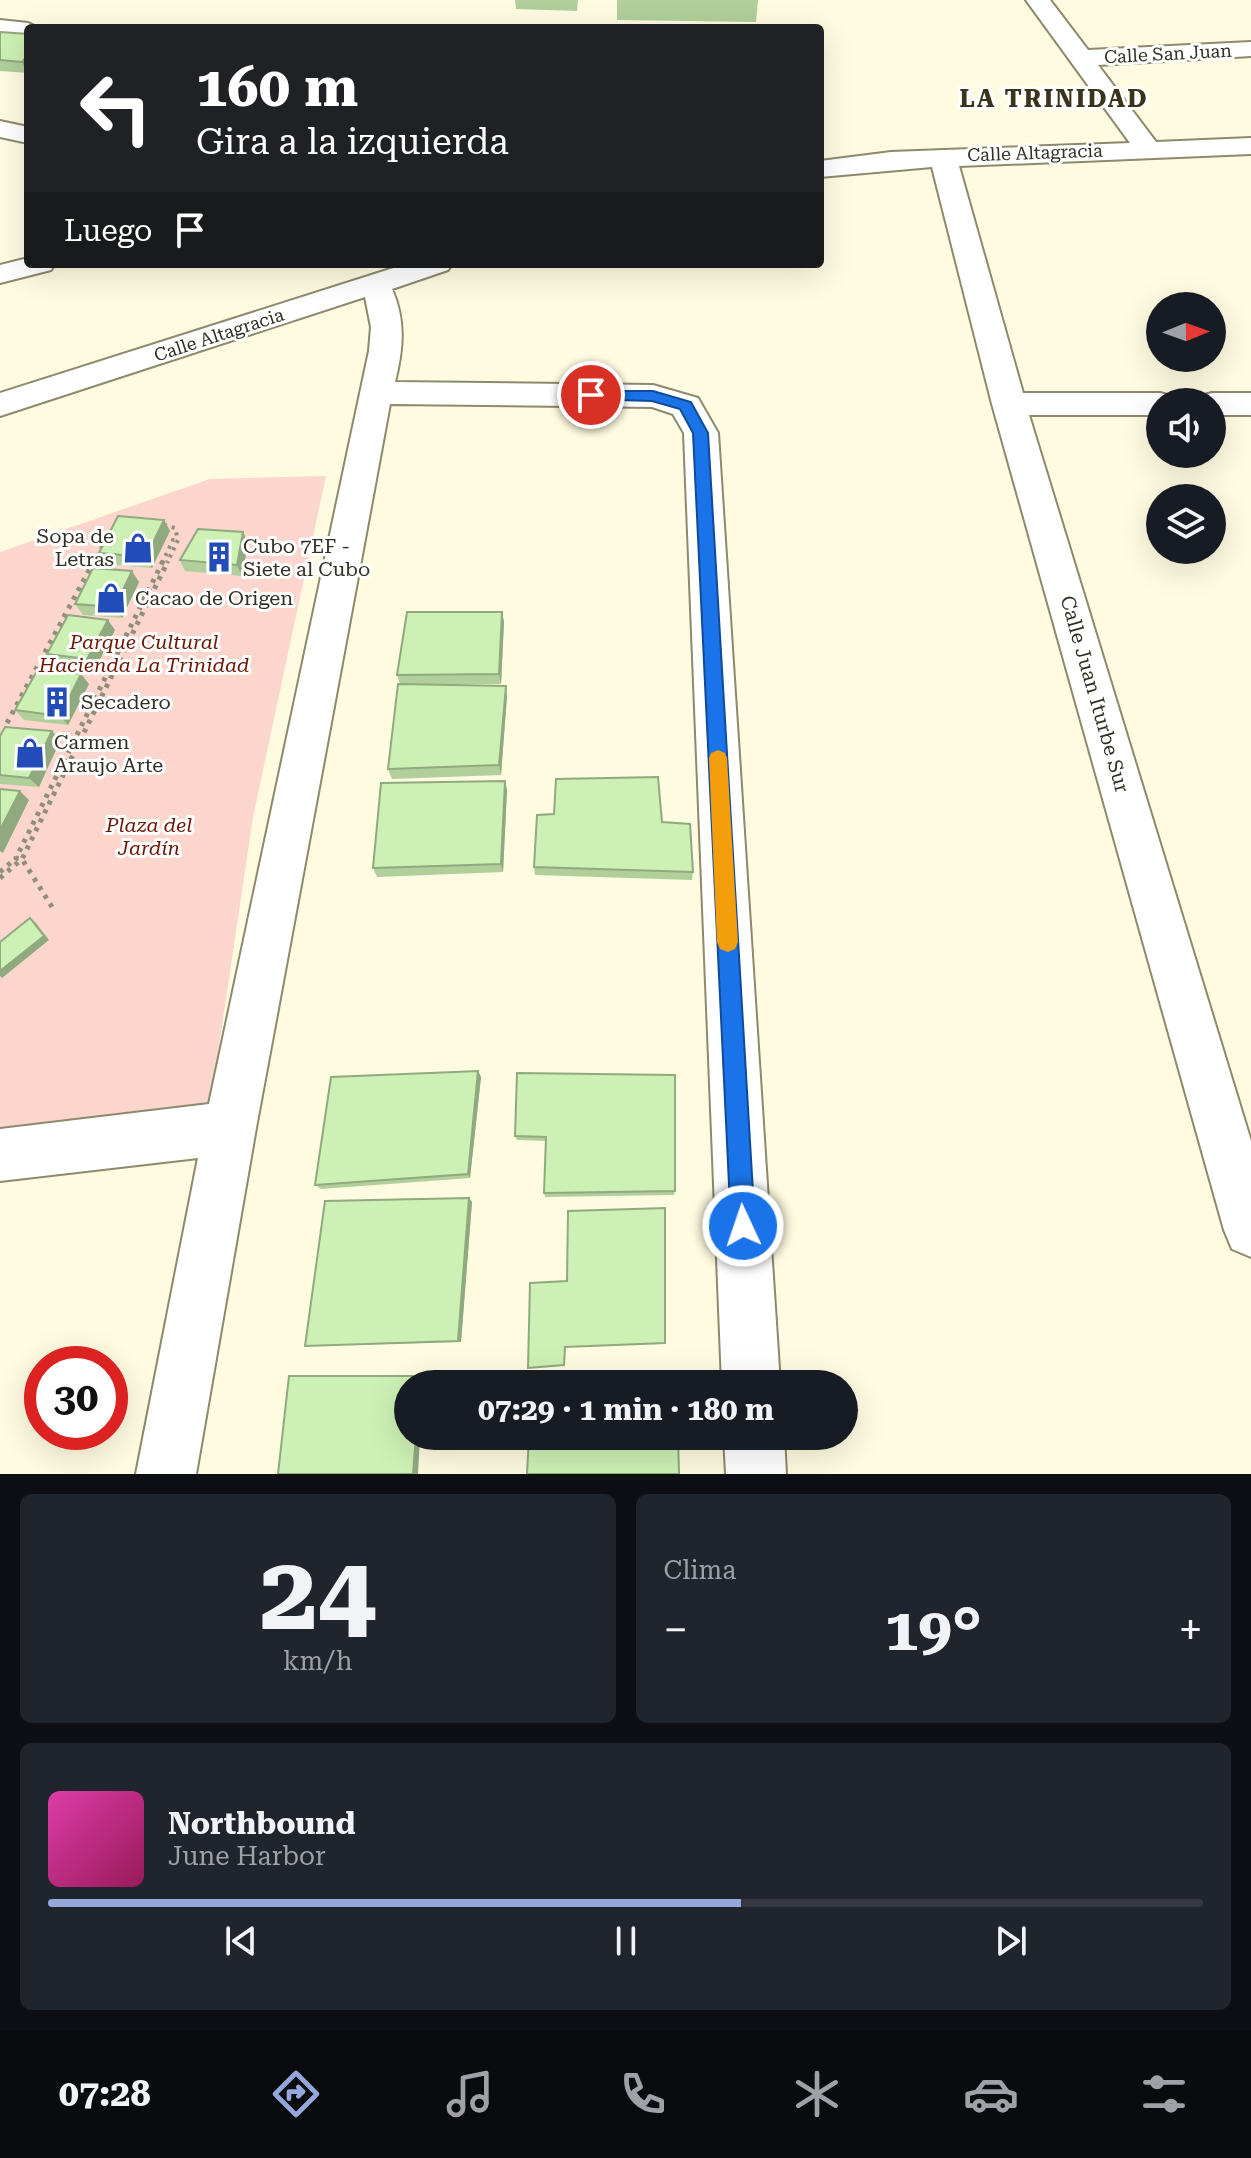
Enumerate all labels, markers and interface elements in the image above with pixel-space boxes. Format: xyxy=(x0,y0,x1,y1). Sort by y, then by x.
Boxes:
street label: Calle San Juan xyxy=(1104,40,1233,67)
text: 160 m xyxy=(196,54,358,120)
icon: left xyxy=(64,56,168,160)
district label: LA TRINIDAD xyxy=(960,85,1148,113)
text: Gira a la izquierda xyxy=(196,121,509,163)
street label: Calle Altagracia xyxy=(967,140,1103,165)
icon: arrive xyxy=(168,208,212,252)
text: Luego xyxy=(64,213,152,248)
north arrow xyxy=(1146,292,1226,372)
map controls xyxy=(1146,292,1226,564)
street label: Calle Altagracia xyxy=(151,304,287,365)
pin xyxy=(557,361,625,429)
icon: arrive xyxy=(569,373,613,417)
button: sound xyxy=(1146,388,1226,468)
button: layers xyxy=(1146,484,1226,564)
place label: Sopa de Letras xyxy=(36,524,114,571)
shop icon: Sopa de Letras xyxy=(121,531,155,565)
place label: Cubo 7EF - Siete al Cubo xyxy=(243,534,370,581)
building icon: Cubo 7EF - Siete al Cubo xyxy=(202,540,236,574)
shop icon: Cacao de Origen xyxy=(94,581,128,615)
place label: Cacao de Origen xyxy=(135,586,293,610)
street label: Calle Juan Iturbe Sur xyxy=(1055,593,1135,795)
park label: Parque Cultural Hacienda La Trinidad xyxy=(38,630,249,677)
building icon: Secadero xyxy=(40,685,74,719)
place label: Secadero xyxy=(81,690,171,714)
place label: Carmen Araujo Arte xyxy=(54,730,163,777)
shop icon: Carmen Araujo Arte xyxy=(13,736,47,770)
park label: Plaza del Jardín xyxy=(105,813,192,860)
position arrow xyxy=(701,1184,785,1268)
speed limit sign: 30 xyxy=(24,1346,128,1450)
text: 07:29 · 1 min · 180 m xyxy=(478,1392,774,1427)
text: 24 xyxy=(260,1533,376,1654)
text: Clima xyxy=(664,1555,736,1585)
text: 19° xyxy=(885,1594,982,1665)
text: − xyxy=(664,1604,688,1656)
text: + xyxy=(1178,1604,1203,1656)
text: km/h xyxy=(283,1646,353,1676)
text: Northbound xyxy=(168,1806,356,1841)
text: June Harbor xyxy=(168,1841,326,1871)
icon: previous xyxy=(219,1919,263,1963)
icon: pause xyxy=(604,1919,648,1963)
icon: next xyxy=(989,1919,1033,1963)
icon: directions xyxy=(268,2066,324,2122)
icon: music xyxy=(442,2066,498,2122)
icon: phone xyxy=(615,2066,671,2122)
icon: climate xyxy=(789,2066,845,2122)
icon: car xyxy=(963,2066,1019,2122)
icon: filters xyxy=(1136,2066,1192,2122)
text: 07:28 xyxy=(59,2073,151,2115)

